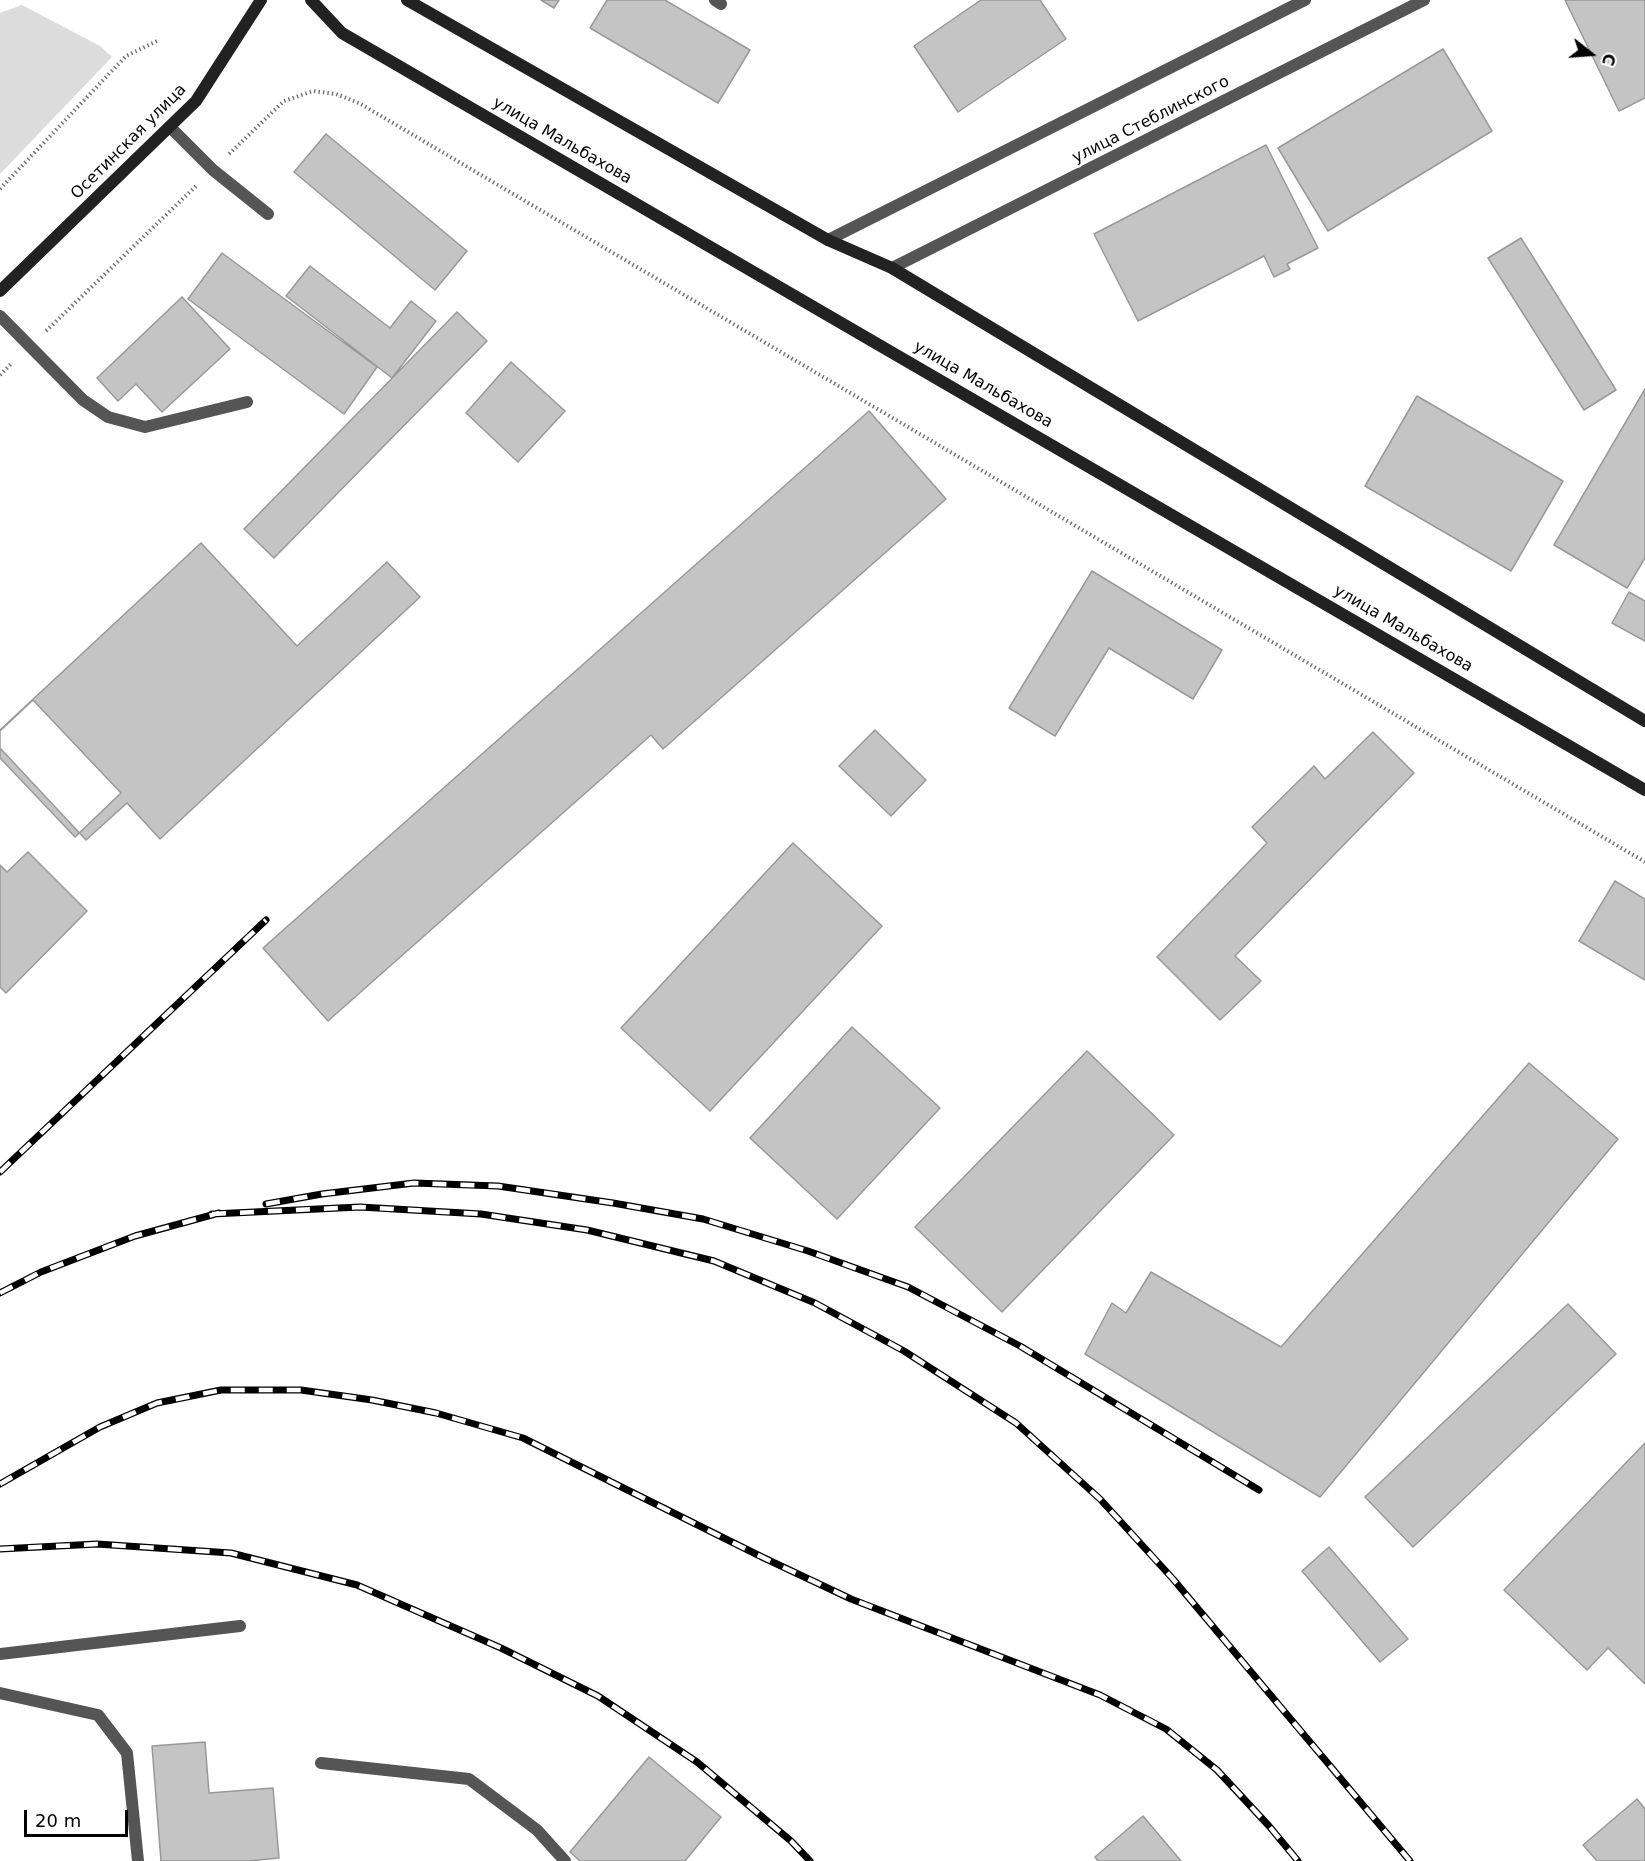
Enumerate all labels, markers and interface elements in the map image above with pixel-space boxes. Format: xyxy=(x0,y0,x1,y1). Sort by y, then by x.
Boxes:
north arrow xyxy=(1561,24,1621,84)
text: С xyxy=(1598,51,1619,68)
street label: улица Стеблинского xyxy=(1069,72,1233,168)
street label: Осетинская улица xyxy=(67,80,191,204)
street label: улица Мальбахова xyxy=(489,93,635,189)
street label: улица Мальбахова xyxy=(910,337,1056,433)
street label: улица Мальбахова xyxy=(1330,581,1476,677)
scale bar xyxy=(27,1798,130,1836)
text: 20 m xyxy=(35,1810,81,1831)

